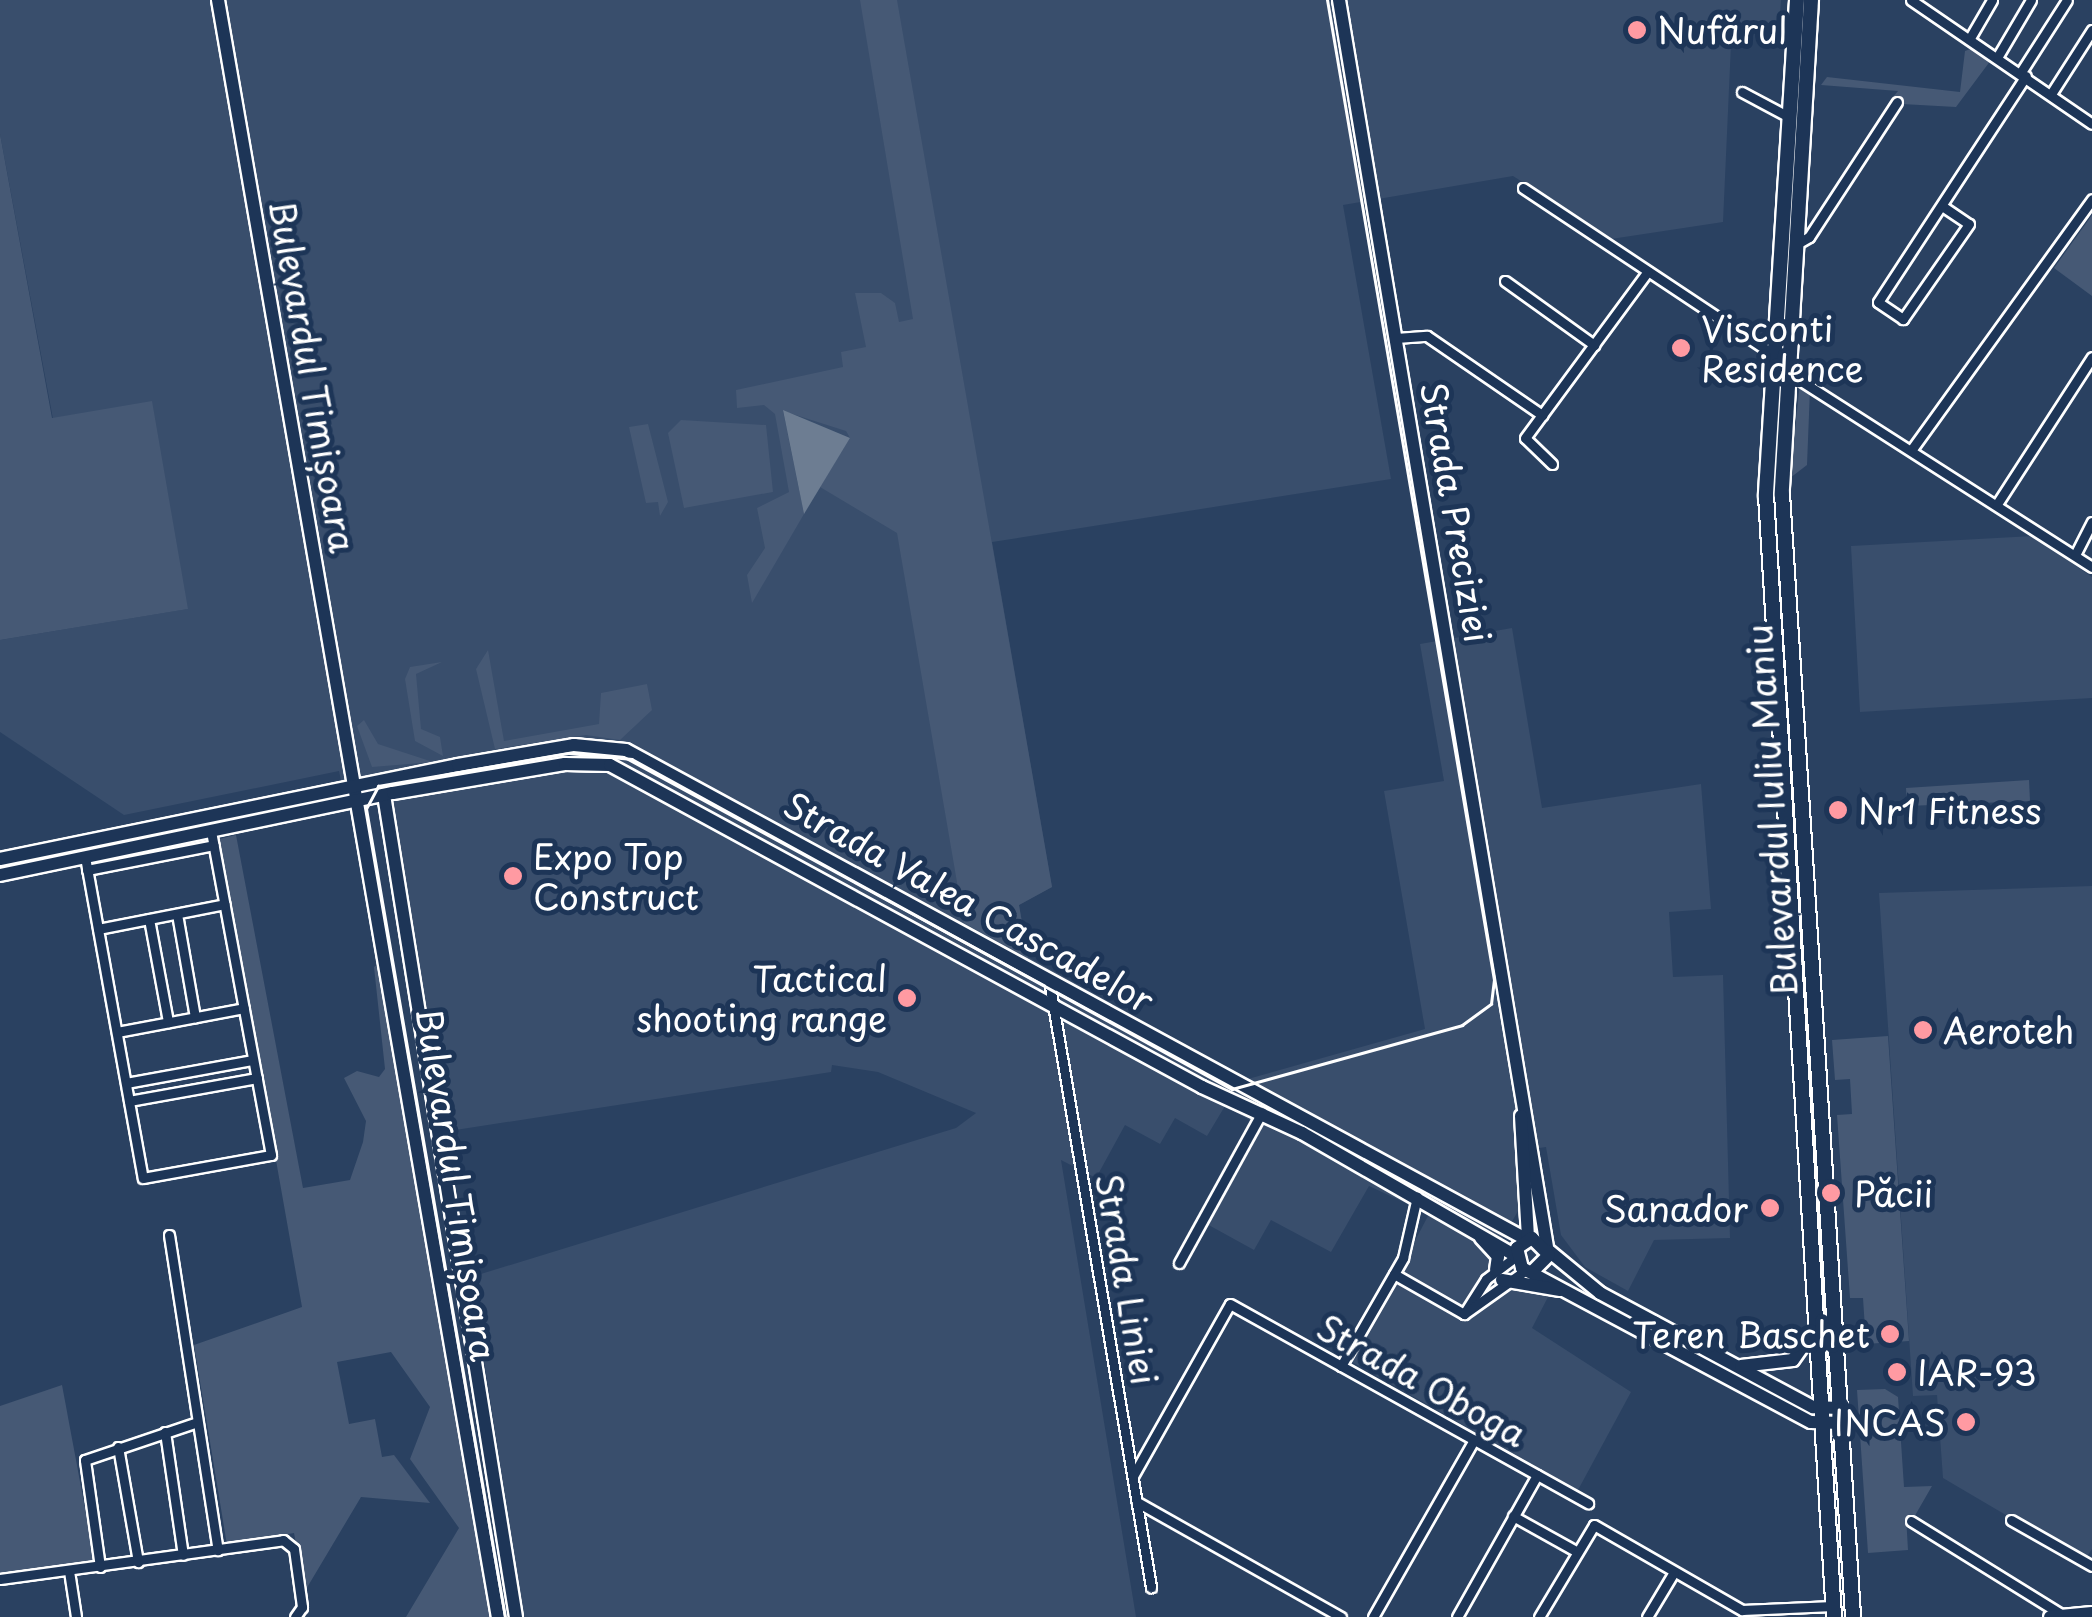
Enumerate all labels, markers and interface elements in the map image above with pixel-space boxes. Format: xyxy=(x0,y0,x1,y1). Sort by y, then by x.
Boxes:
place label: Nufărul xyxy=(1657,9,1787,51)
marker: Nufărul xyxy=(1626,19,1648,41)
street label: Bulevardul Timișoara xyxy=(261,196,365,556)
place label: Visconti Residence xyxy=(1701,307,1864,389)
marker: Visconti Residence xyxy=(1670,337,1692,359)
street label: Strada Preciziei xyxy=(1412,379,1500,645)
street label: Bulevardul Iuliu Maniu xyxy=(1737,622,1805,1000)
street label: Strada Valea Cascadelor xyxy=(775,782,1163,1022)
place label: Nr1 Fitness xyxy=(1858,789,2043,831)
marker: Nr1 Fitness xyxy=(1827,799,1849,821)
place label: Expo Top Construct xyxy=(533,835,699,917)
marker: Expo Top Construct xyxy=(502,865,524,887)
place label: Tactical shooting range xyxy=(637,957,887,1039)
marker: Tactical shooting range xyxy=(896,987,918,1009)
street label: Bulevardul Timișoara xyxy=(408,1004,506,1364)
place label: Aeroteh xyxy=(1943,1009,2074,1051)
marker: Aeroteh xyxy=(1912,1019,1934,1041)
street label: Strada Liniei xyxy=(1088,1169,1166,1389)
place label: Păcii xyxy=(1854,1172,1933,1214)
marker: Păcii xyxy=(1818,1180,1844,1206)
place label: Sanador xyxy=(1604,1187,1748,1229)
marker: Sanador xyxy=(1757,1195,1783,1221)
street label: Strada Oboga xyxy=(1310,1305,1534,1455)
place label: Teren Baschet xyxy=(1631,1313,1870,1355)
marker: Teren Baschet xyxy=(1879,1323,1901,1345)
place label: IAR-93 xyxy=(1917,1351,2037,1393)
marker: IAR-93 xyxy=(1886,1361,1908,1383)
place label: INCAS xyxy=(1834,1401,1946,1443)
marker: INCAS xyxy=(1955,1411,1977,1433)

